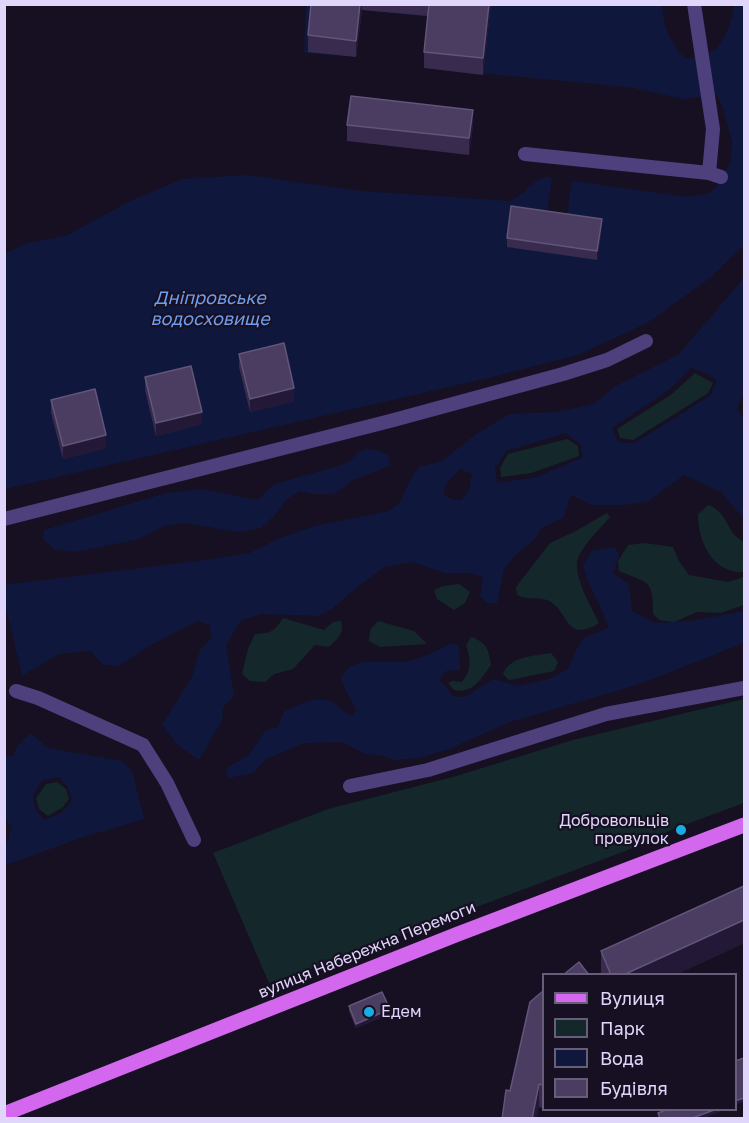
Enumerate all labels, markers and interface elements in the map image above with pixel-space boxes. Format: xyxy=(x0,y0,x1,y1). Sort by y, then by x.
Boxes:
water label: Дніпровське водосховище xyxy=(150,287,270,330)
place label: Добровольців провулок xyxy=(559,811,669,849)
marker: Добровольців провулок xyxy=(674,823,688,837)
street label: вулиця Набережна Перемоги xyxy=(256,898,478,1002)
legend xyxy=(542,973,737,1111)
text: Вулиця xyxy=(600,987,665,1009)
place label: Едем xyxy=(381,1002,421,1022)
marker: Едем xyxy=(362,1005,376,1019)
text: Парк xyxy=(600,1017,645,1039)
text: Вода xyxy=(600,1047,644,1069)
text: Будівля xyxy=(600,1077,668,1099)

